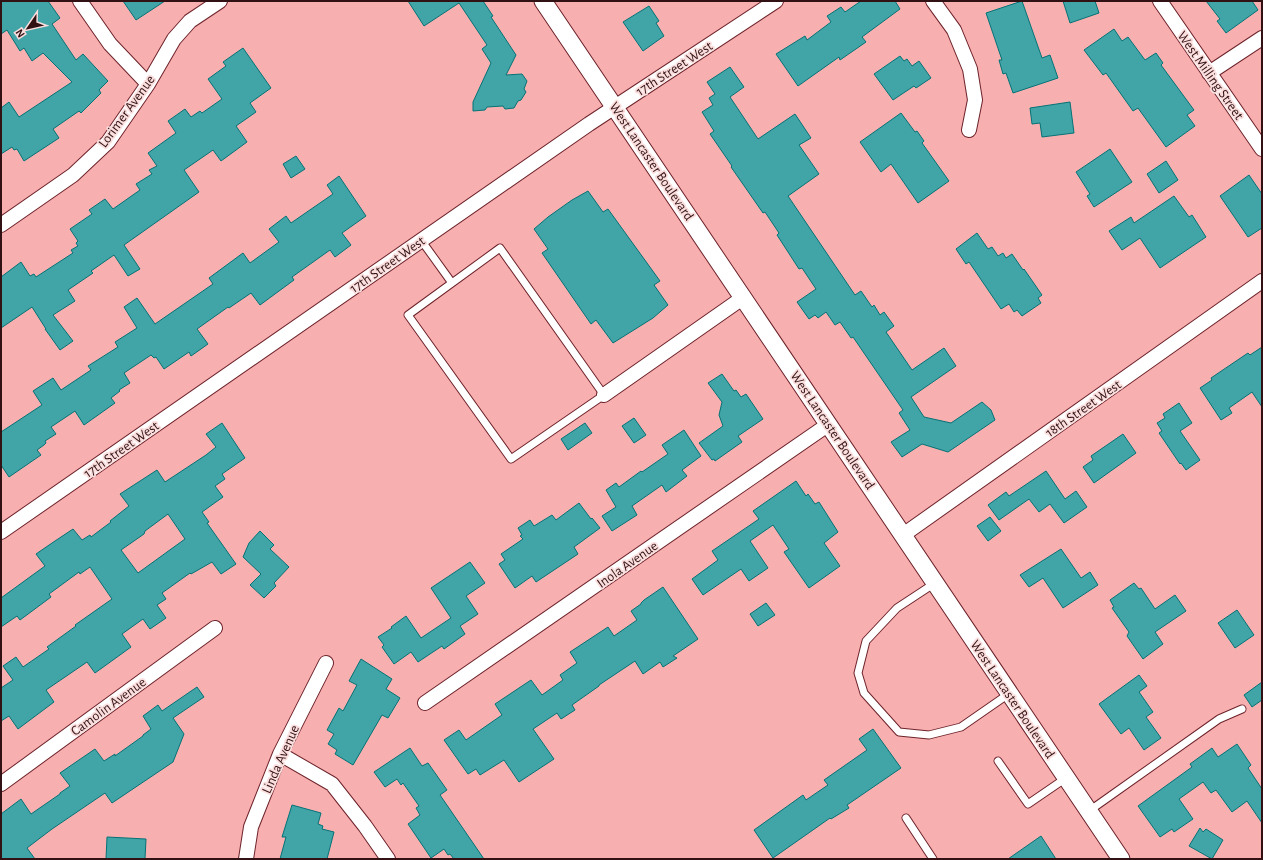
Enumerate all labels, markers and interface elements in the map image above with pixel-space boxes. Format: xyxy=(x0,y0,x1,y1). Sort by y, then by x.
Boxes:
north arrow xyxy=(8,8,48,48)
text: N xyxy=(13,27,27,40)
street label: West Milling Street xyxy=(1175,29,1246,123)
street label: 17th Street West xyxy=(634,39,716,99)
street label: Lorimer Avenue xyxy=(96,73,158,150)
street label: West Lancaster Boulevard xyxy=(606,100,696,223)
street label: 17th Street West xyxy=(348,234,428,296)
street label: West Lancaster Boulevard xyxy=(787,369,877,492)
street label: 18th Street West xyxy=(1043,377,1124,440)
street label: 17th Street West xyxy=(82,419,162,481)
street label: Inola Avenue xyxy=(595,539,661,591)
street label: West Lancaster Boulevard xyxy=(967,638,1057,761)
street label: Camolin Avenue xyxy=(69,675,149,739)
street label: Linda Avenue xyxy=(260,723,302,796)

